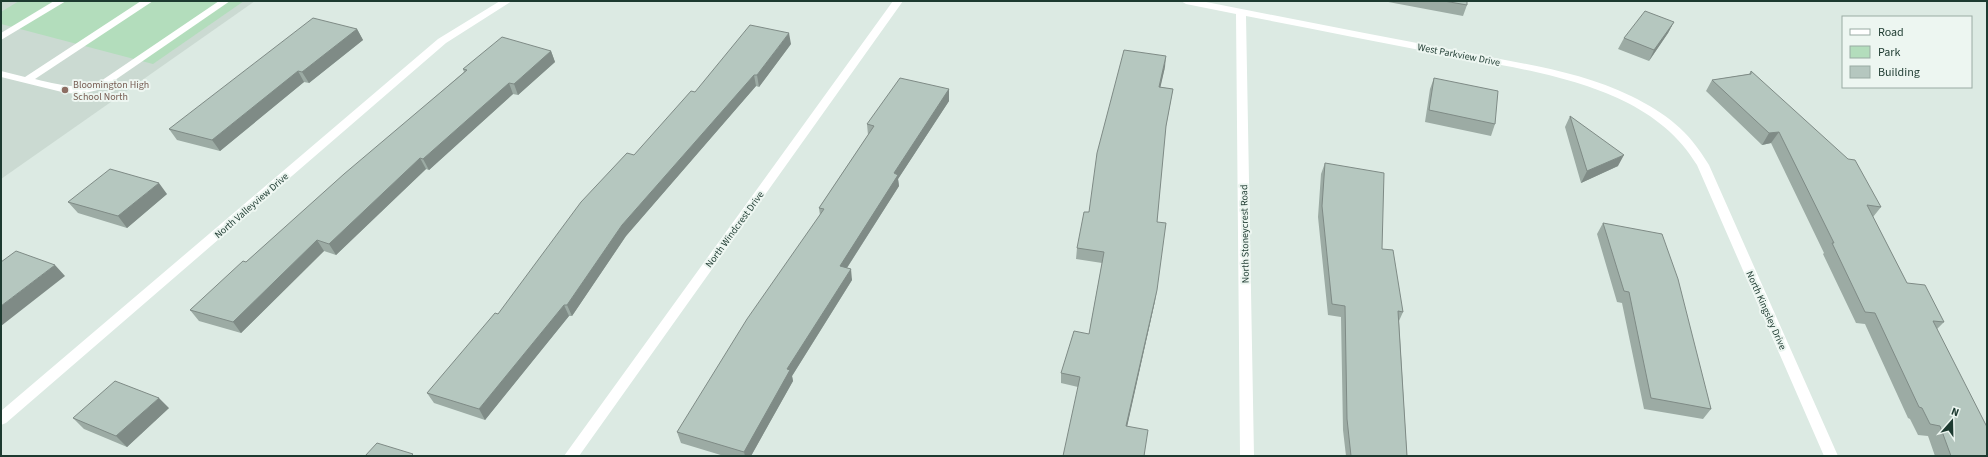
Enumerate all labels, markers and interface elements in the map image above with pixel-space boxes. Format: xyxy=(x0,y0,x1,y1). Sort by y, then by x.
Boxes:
legend xyxy=(1842,16,1972,88)
text: Road xyxy=(1878,24,1904,41)
street label: West Parkview Drive xyxy=(1416,40,1501,70)
text: Park xyxy=(1878,44,1900,61)
text: Building xyxy=(1878,64,1920,81)
place label: Bloomington High School North xyxy=(73,78,149,104)
marker: Bloomington High School North xyxy=(60,85,70,95)
street label: North Valleyview Drive xyxy=(212,170,292,242)
street label: North Stoneycrest Road xyxy=(1237,184,1253,283)
street label: North Windcrest Drive xyxy=(702,188,767,271)
street label: North Kingsley Drive xyxy=(1742,269,1790,352)
north arrow xyxy=(1932,401,1972,441)
text: N xyxy=(1949,404,1961,420)

